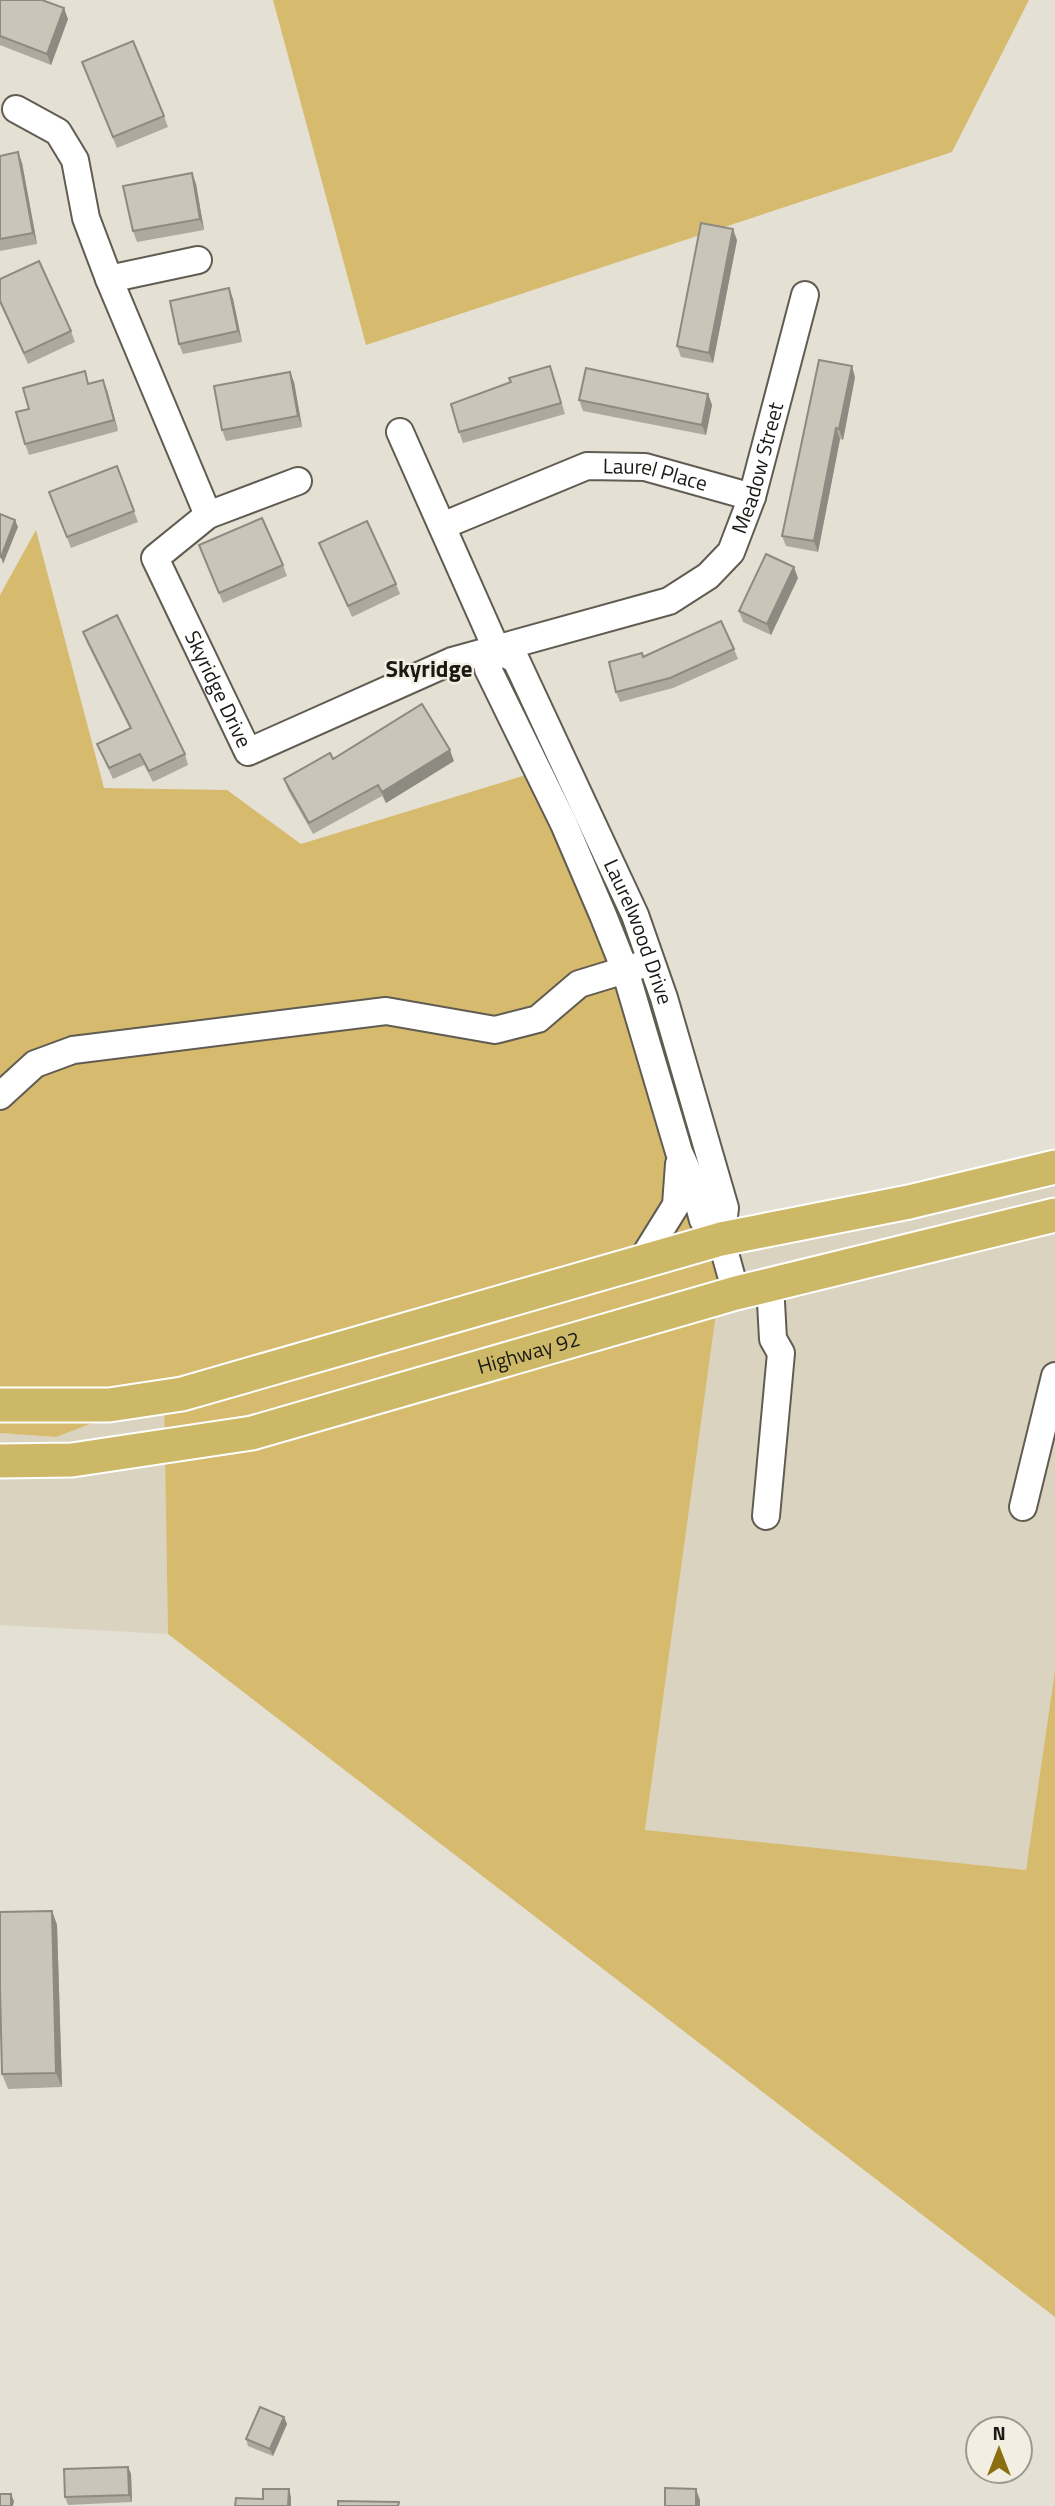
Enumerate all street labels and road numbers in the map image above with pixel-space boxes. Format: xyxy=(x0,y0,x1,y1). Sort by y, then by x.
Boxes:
street label: Meadow Street xyxy=(722,398,791,538)
street label: Laurel Place xyxy=(603,449,711,499)
street label: Skyridge Drive xyxy=(177,625,261,753)
street label: Laurelwood Drive xyxy=(596,853,682,1008)
street label: Highway 92 xyxy=(473,1322,583,1382)

